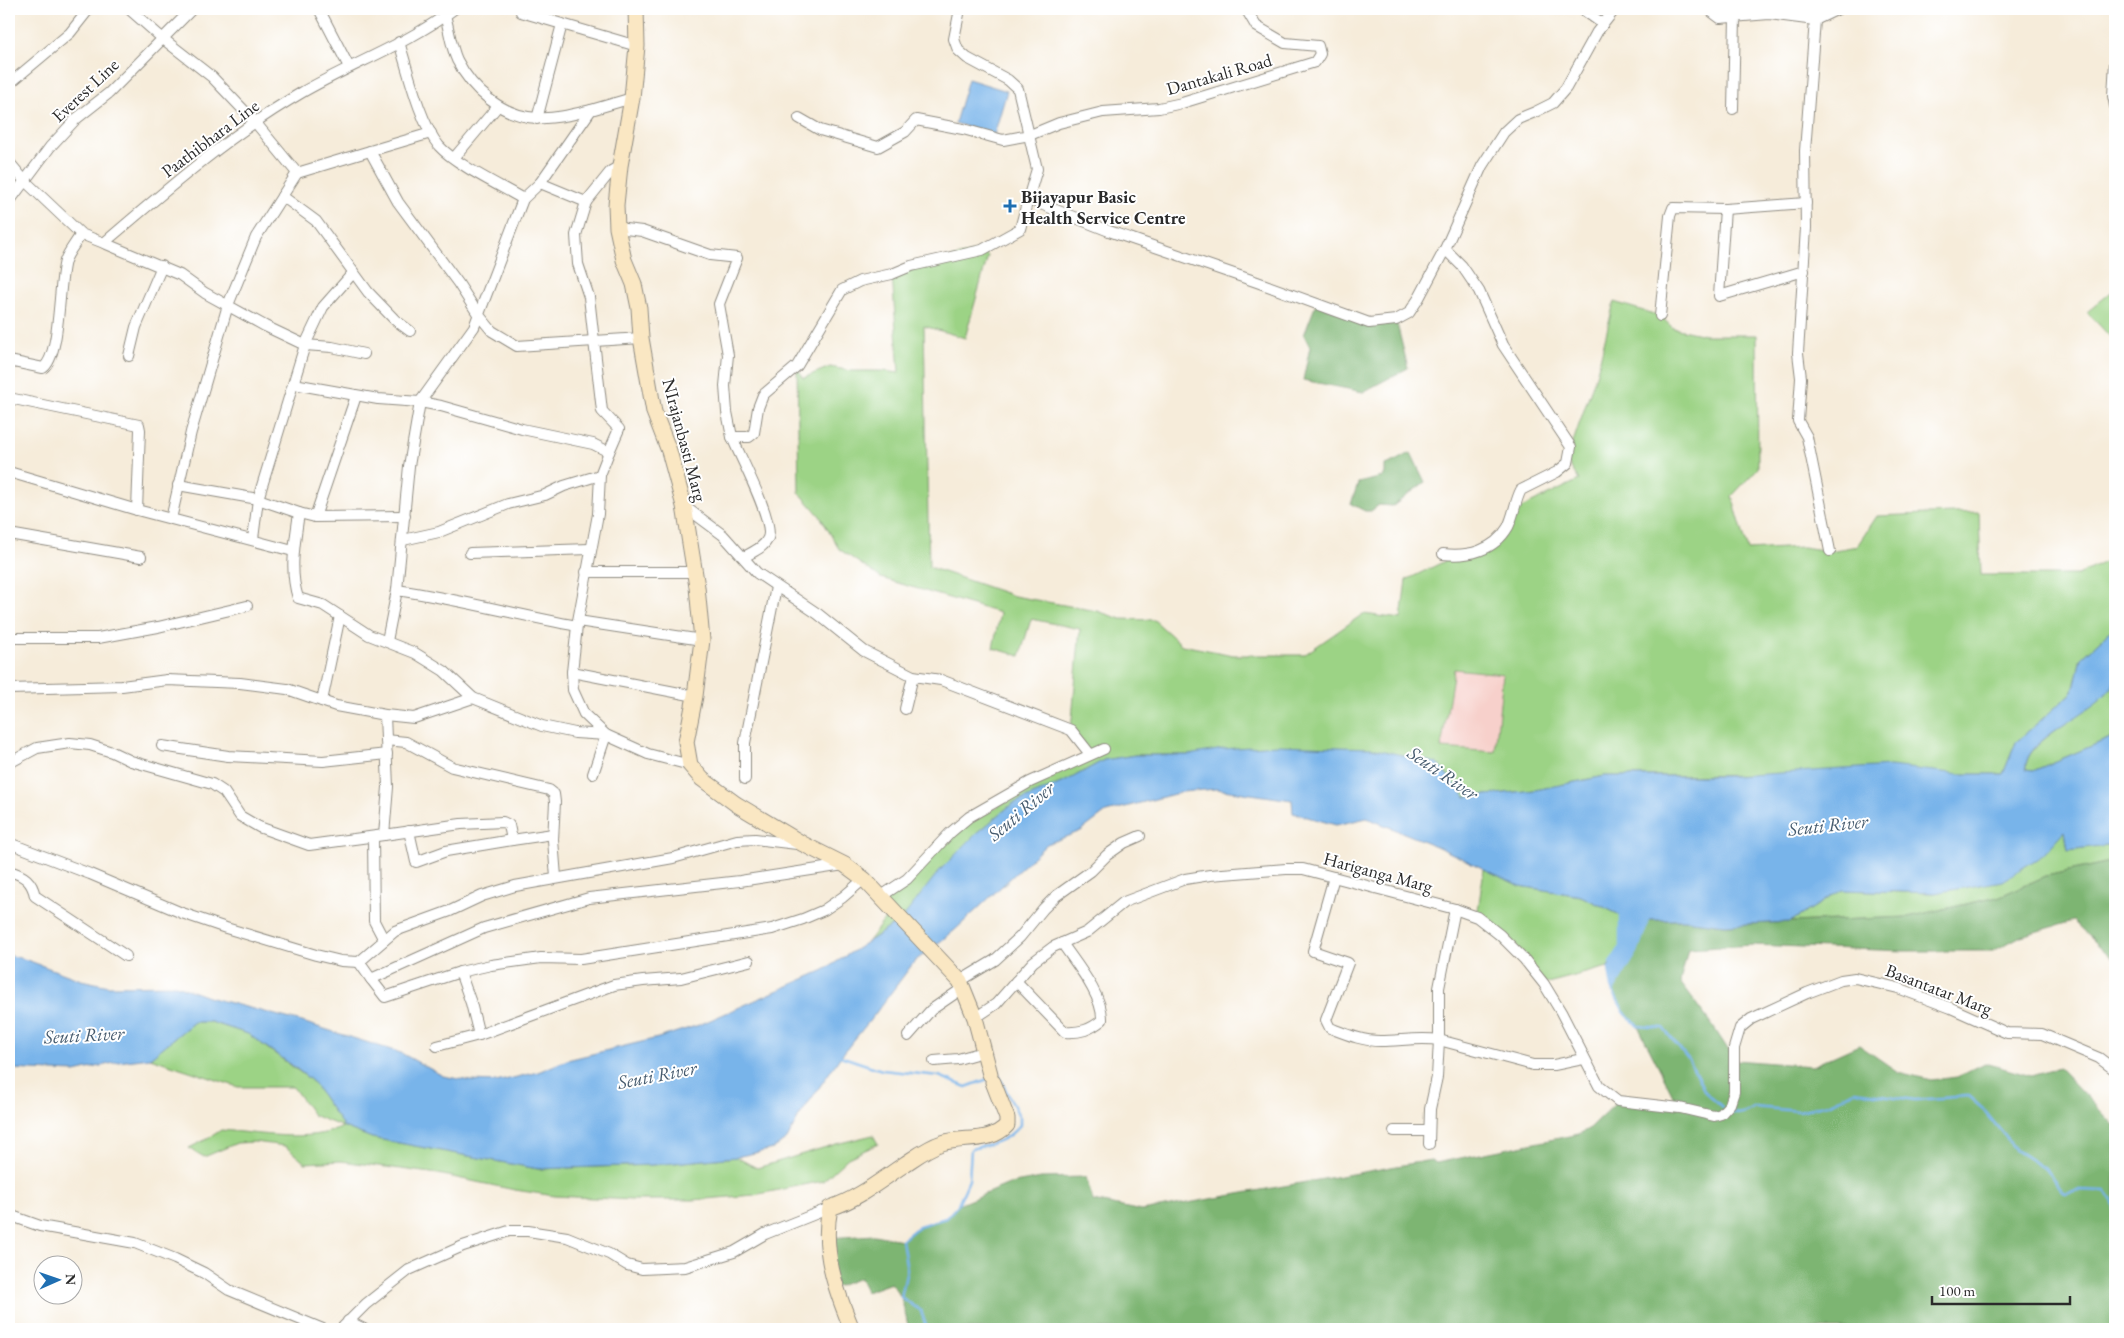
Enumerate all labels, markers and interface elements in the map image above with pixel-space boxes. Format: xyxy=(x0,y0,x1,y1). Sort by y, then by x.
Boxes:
street label: Dantakali Road xyxy=(1164,48,1275,100)
street label: Everest Line xyxy=(47,53,123,127)
street label: Paathibhara Line xyxy=(157,94,263,182)
place label: Bijayapur Basic Health Service Centre xyxy=(1021,185,1186,229)
marker: Bijayapur Basic Health Service Centre xyxy=(1003,199,1017,213)
street label: NIrajanbasti Marg xyxy=(658,376,713,504)
water label: Seuti River xyxy=(1402,740,1484,806)
water label: Seuti River xyxy=(982,775,1060,847)
water label: Seuti River xyxy=(1786,808,1870,842)
street label: Hariganga Marg xyxy=(1321,846,1435,898)
street label: Basantatar Marg xyxy=(1882,958,1996,1020)
water label: Seuti River xyxy=(42,1020,125,1050)
water label: Seuti River xyxy=(614,1055,699,1095)
north arrow xyxy=(32,1256,82,1306)
scale bar xyxy=(1932,1273,2069,1305)
text: N xyxy=(62,1274,80,1286)
text: 100 m xyxy=(1939,1281,1976,1300)

